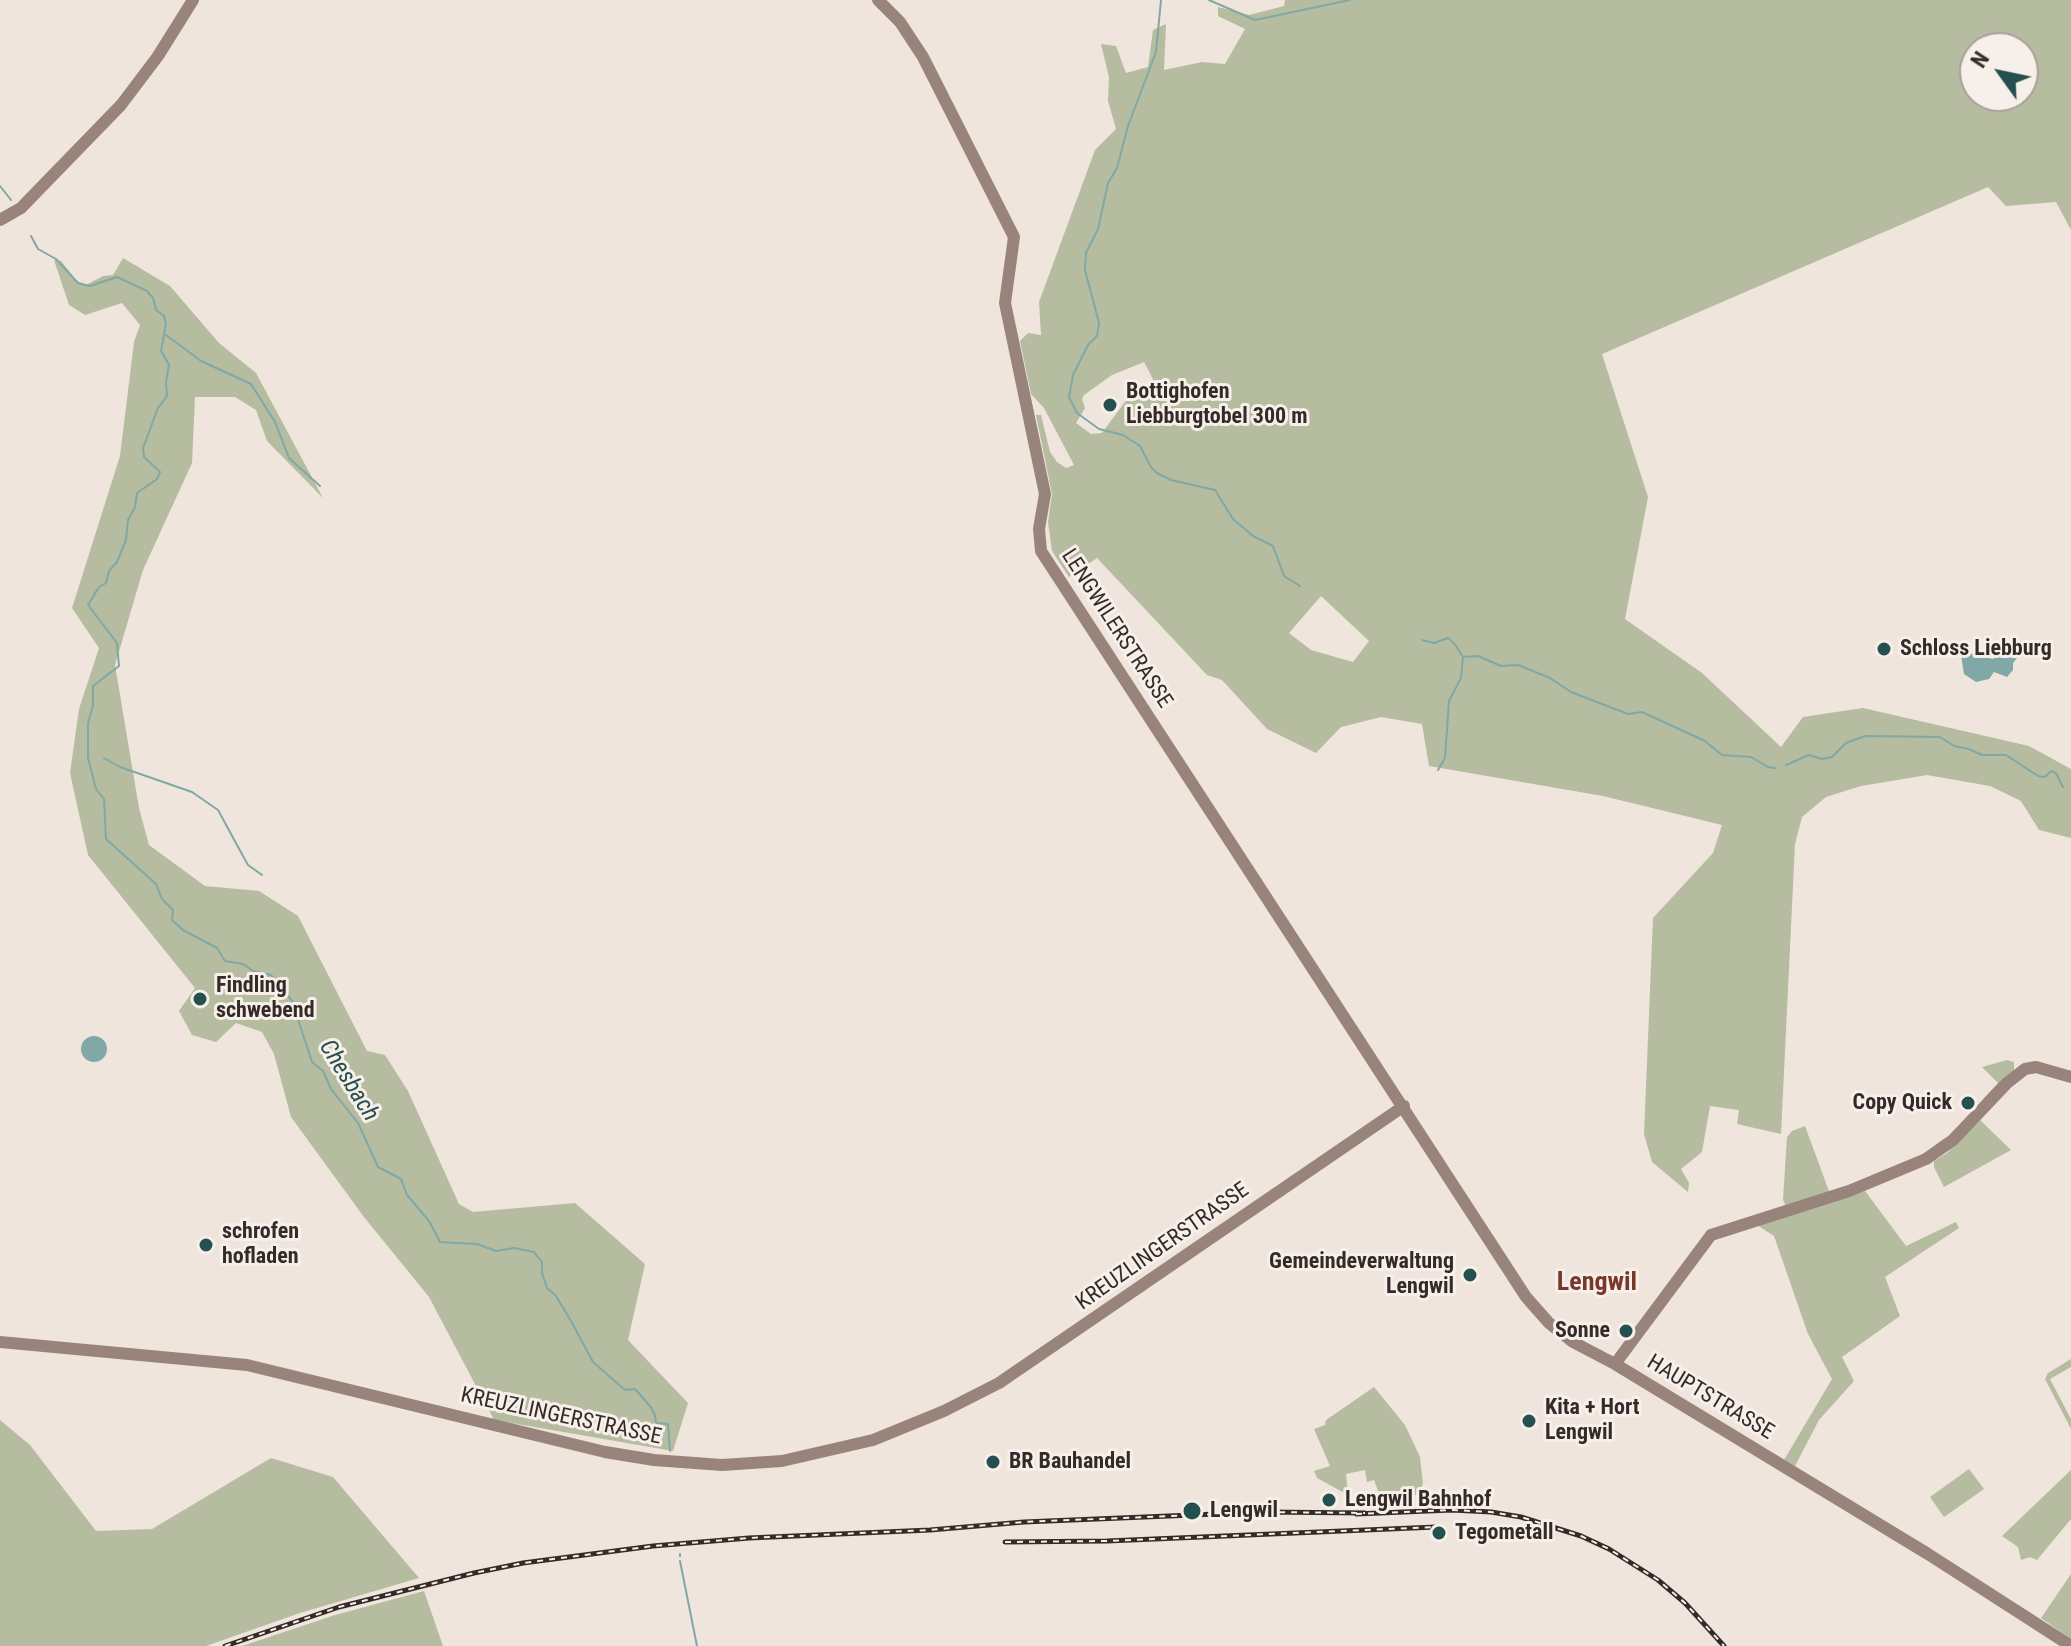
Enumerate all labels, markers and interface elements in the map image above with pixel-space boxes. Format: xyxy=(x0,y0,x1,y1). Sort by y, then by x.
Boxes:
north arrow xyxy=(1959,32,2039,112)
text: N xyxy=(1966,47,1994,72)
place label: Bottighofen Liebburgtobel 300 m xyxy=(1126,379,1308,430)
marker: Bottighofen Liebburgtobel 300 m xyxy=(1101,396,1119,414)
street label: LENGWILERSTRASSE xyxy=(1055,545,1177,713)
place label: Schloss Liebburg xyxy=(1900,636,2052,662)
marker: Schloss Liebburg xyxy=(1875,640,1893,658)
place label: Findling schwebend xyxy=(216,973,315,1024)
marker: Findling schwebend xyxy=(191,990,209,1008)
water label: Chesbach xyxy=(312,1035,384,1127)
place label: Copy Quick xyxy=(1853,1090,1952,1116)
marker: Copy Quick xyxy=(1959,1094,1977,1112)
street label: KREUZLINGERSTRASSE xyxy=(1072,1177,1254,1317)
place label: schrofen hofladen xyxy=(222,1219,299,1270)
marker: schrofen hofladen xyxy=(197,1236,215,1254)
place label: Gemeindeverwaltung Lengwil xyxy=(1269,1249,1454,1300)
marker: Gemeindeverwaltung Lengwil xyxy=(1461,1266,1479,1284)
district label: Lengwil xyxy=(1557,1267,1637,1299)
place label: Sonne xyxy=(1555,1318,1610,1344)
marker: Sonne xyxy=(1617,1322,1635,1340)
street label: HAUPTSTRASSE xyxy=(1642,1350,1778,1446)
street label: KREUZLINGERSTRASSE xyxy=(458,1383,664,1451)
place label: Kita + Hort Lengwil xyxy=(1545,1395,1639,1446)
marker: Kita + Hort Lengwil xyxy=(1520,1412,1538,1430)
place label: BR Bauhandel xyxy=(1009,1449,1131,1475)
marker: BR Bauhandel xyxy=(984,1453,1002,1471)
place label: Lengwil Bahnhof xyxy=(1345,1487,1491,1513)
marker: Lengwil Bahnhof xyxy=(1320,1491,1338,1509)
place label: Lengwil xyxy=(1210,1498,1278,1524)
marker: Lengwil xyxy=(1181,1500,1203,1522)
place label: Tegometall xyxy=(1455,1520,1554,1546)
marker: Tegometall xyxy=(1430,1524,1448,1542)

